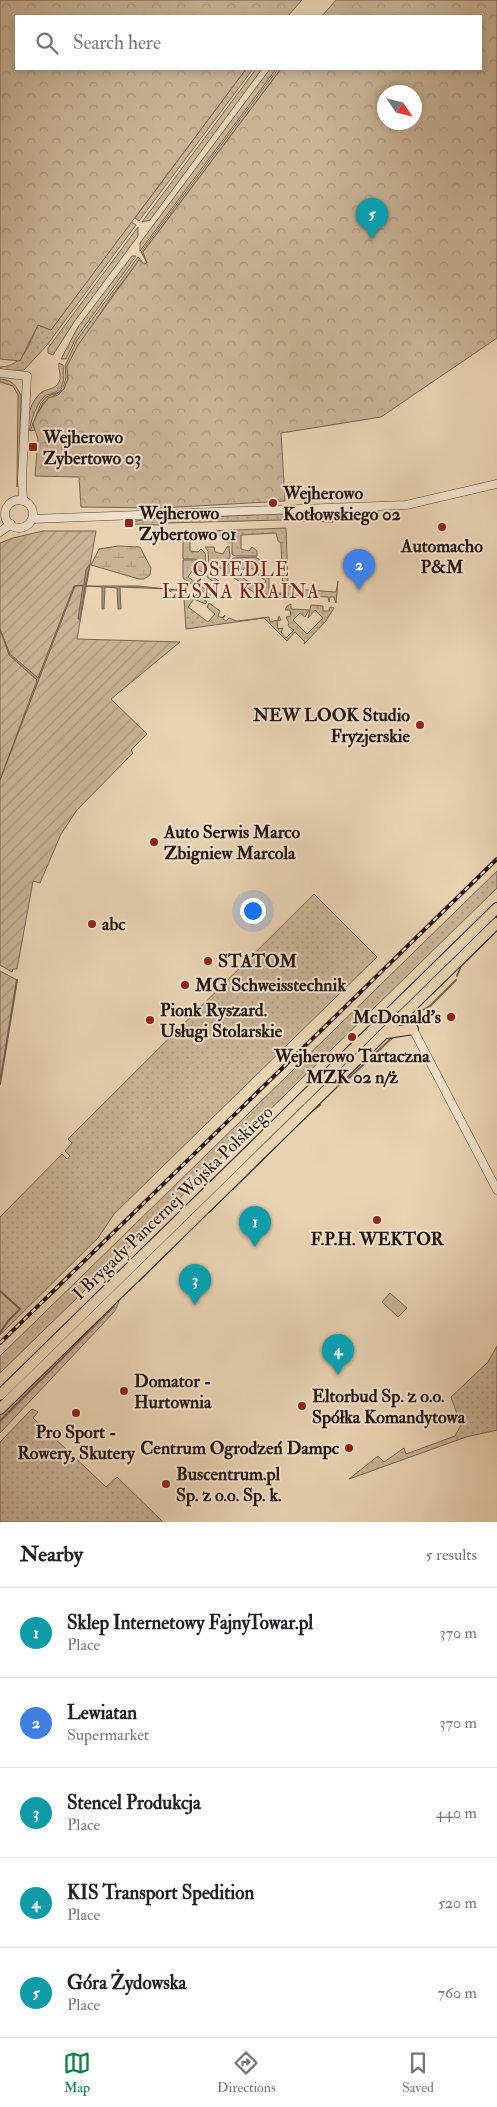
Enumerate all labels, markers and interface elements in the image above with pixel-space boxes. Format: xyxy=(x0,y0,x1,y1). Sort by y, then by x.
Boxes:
search box xyxy=(15,15,482,70)
icon: search xyxy=(33,29,61,57)
text: Search here xyxy=(73,31,161,55)
north arrow xyxy=(377,85,422,130)
pin: 5 xyxy=(356,198,388,239)
place label: Wejherowo Zybertowo 03 xyxy=(42,426,141,470)
marker: Wejherowo Zybertowo 03 xyxy=(27,441,39,453)
place label: Wejherowo Kotłowskiego 02 xyxy=(282,482,401,526)
marker: Wejherowo Kotłowskiego 02 xyxy=(267,497,279,509)
place label: Wejherowo Zybertowo 01 xyxy=(138,502,237,546)
marker: Wejherowo Zybertowo 01 xyxy=(123,517,135,529)
marker: Automacho P&M xyxy=(436,521,448,533)
place label: Automacho P&M xyxy=(400,535,483,579)
pin: 2 xyxy=(343,549,375,590)
district label: OSIEDLE LEŚNA KRAINA xyxy=(162,558,320,604)
place label: NEW LOOK Studio Fryzjerskie xyxy=(252,704,410,748)
marker: NEW LOOK Studio Fryzjerskie xyxy=(414,719,426,731)
place label: Auto Serwis Marco Zbigniew Marcola xyxy=(163,821,300,865)
marker: Auto Serwis Marco Zbigniew Marcola xyxy=(148,836,160,848)
your location xyxy=(240,898,266,924)
place label: abc xyxy=(102,913,126,936)
marker: abc xyxy=(86,918,98,930)
place label: STATOM xyxy=(218,950,297,973)
marker: STATOM xyxy=(202,955,214,967)
place label: MG Schweisstechnik xyxy=(194,974,346,997)
marker: MG Schweisstechnik xyxy=(179,979,191,991)
place label: Pionk Ryszard. Usługi Stolarskie xyxy=(160,999,283,1043)
place label: McDonald's xyxy=(352,1006,441,1029)
marker: McDonald's xyxy=(445,1011,457,1023)
marker: Pionk Ryszard. Usługi Stolarskie xyxy=(144,1014,156,1026)
marker: Wejherowo Tartaczna MZK 02 n/ż xyxy=(346,1031,358,1043)
place label: Wejherowo Tartaczna MZK 02 n/ż xyxy=(273,1045,430,1089)
street label: I Brygady Pancernej Wojska Polskiego xyxy=(68,1101,278,1305)
pin: 1 xyxy=(239,1206,271,1247)
marker: F.P.H. WEKTOR xyxy=(371,1214,383,1226)
place label: F.P.H. WEKTOR xyxy=(310,1228,445,1251)
pin: 3 xyxy=(179,1264,211,1305)
pin: 4 xyxy=(322,1334,354,1375)
place label: Domator - Hurtownia xyxy=(134,1370,212,1414)
marker: Domator - Hurtownia xyxy=(118,1385,130,1397)
place label: Eltorbud Sp. z o.o. Spółka Komandytowa xyxy=(312,1385,466,1429)
marker: Eltorbud Sp. z o.o. Spółka Komandytowa xyxy=(296,1400,308,1412)
marker: Pro Sport - Rowery, Skutery xyxy=(70,1407,82,1419)
place label: Pro Sport - Rowery, Skutery xyxy=(17,1421,136,1465)
place label: Centrum Ogrodzeń Dampc xyxy=(140,1437,340,1460)
marker: Centrum Ogrodzeń Dampc xyxy=(343,1442,355,1454)
place label: Buscentrum.pl Sp. z o.o. Sp. k. xyxy=(176,1463,282,1507)
marker: Buscentrum.pl Sp. z o.o. Sp. k. xyxy=(160,1478,172,1490)
text: Nearby xyxy=(20,1541,83,1568)
text: 5 results xyxy=(426,1545,477,1565)
text: Sklep Internetowy FajnyTowar.pl xyxy=(67,1611,313,1635)
text: 1 xyxy=(33,1623,39,1643)
text: 370 m xyxy=(440,1623,477,1643)
text: Place xyxy=(67,1635,100,1655)
text: Lewiatan xyxy=(67,1701,137,1725)
text: 2 xyxy=(32,1713,40,1733)
text: 370 m xyxy=(440,1713,477,1733)
text: Supermarket xyxy=(67,1725,149,1745)
text: Stencel Produkcja xyxy=(67,1791,201,1815)
text: 3 xyxy=(33,1803,39,1823)
text: 440 m xyxy=(436,1803,477,1823)
text: Place xyxy=(67,1815,100,1835)
text: KIS Transport Spedition xyxy=(67,1881,254,1905)
text: 4 xyxy=(32,1893,40,1913)
text: 520 m xyxy=(438,1893,477,1913)
text: Place xyxy=(67,1905,100,1925)
text: Góra Żydowska xyxy=(67,1971,186,1995)
text: 5 xyxy=(32,1983,40,2003)
text: 760 m xyxy=(438,1983,477,2003)
text: Place xyxy=(67,1995,100,2015)
tab: Map xyxy=(63,2049,91,2096)
tab: Directions xyxy=(217,2049,276,2096)
tab: Saved xyxy=(402,2049,434,2096)

